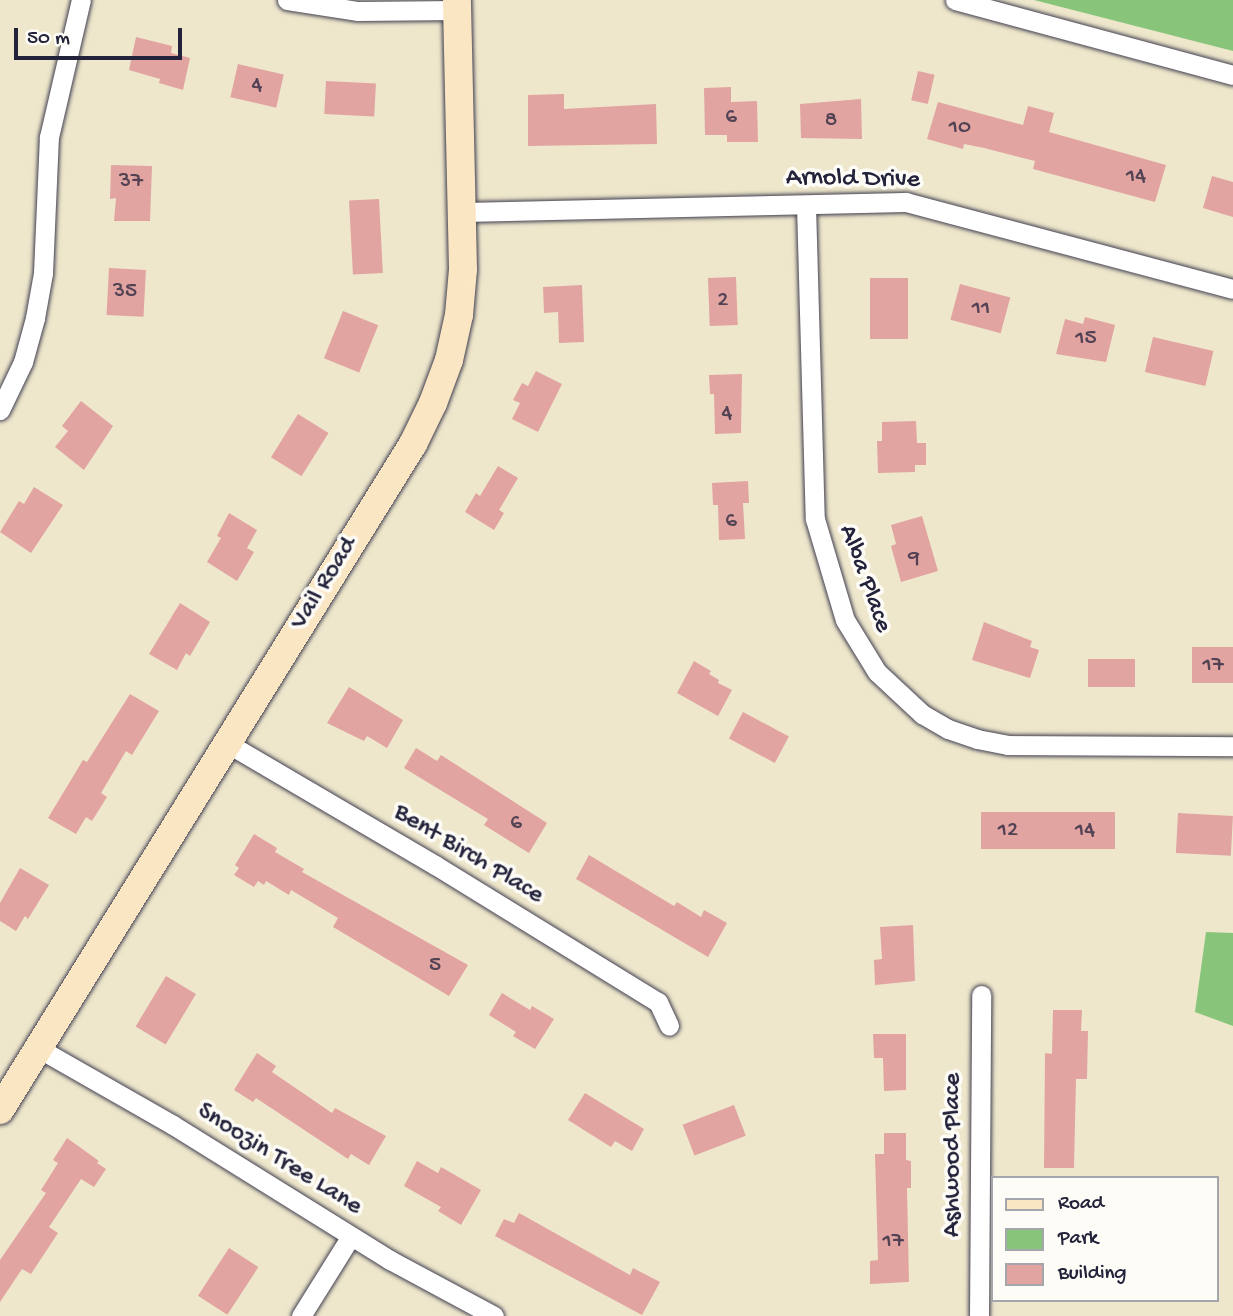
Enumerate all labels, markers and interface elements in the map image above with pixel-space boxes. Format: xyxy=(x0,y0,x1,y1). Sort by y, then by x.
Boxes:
scale bar xyxy=(18,14,186,58)
text: 50 m xyxy=(27,27,70,52)
house number: 4 xyxy=(252,72,262,100)
house number: 6 xyxy=(725,104,737,132)
house number: 8 xyxy=(825,107,837,135)
house number: 10 xyxy=(949,114,971,142)
street label: Arnold Drive xyxy=(786,163,920,197)
house number: 14 xyxy=(1126,163,1146,191)
house number: 37 xyxy=(119,168,143,196)
house number: 35 xyxy=(113,278,137,306)
house number: 2 xyxy=(717,287,729,315)
house number: 11 xyxy=(972,295,990,323)
house number: 15 xyxy=(1075,325,1097,353)
house number: 4 xyxy=(722,400,732,428)
house number: 6 xyxy=(725,508,737,536)
street label: Alba Place xyxy=(830,521,898,637)
street label: Vail Road xyxy=(284,532,366,636)
house number: 9 xyxy=(908,545,920,573)
house number: 17 xyxy=(1202,652,1224,680)
street label: Bent Birch Place xyxy=(387,798,549,912)
house number: 6 xyxy=(510,810,522,838)
house number: 12 xyxy=(998,817,1018,845)
house number: 14 xyxy=(1075,817,1095,845)
house number: 5 xyxy=(429,952,441,980)
street label: Ashwood Place xyxy=(938,1073,970,1237)
street label: Snoozin Tree Lane xyxy=(191,1097,367,1223)
legend xyxy=(992,1176,1219,1302)
text: Road xyxy=(1058,1192,1104,1217)
text: Park xyxy=(1058,1227,1098,1252)
house number: 17 xyxy=(882,1228,904,1256)
text: Building xyxy=(1058,1262,1127,1287)

